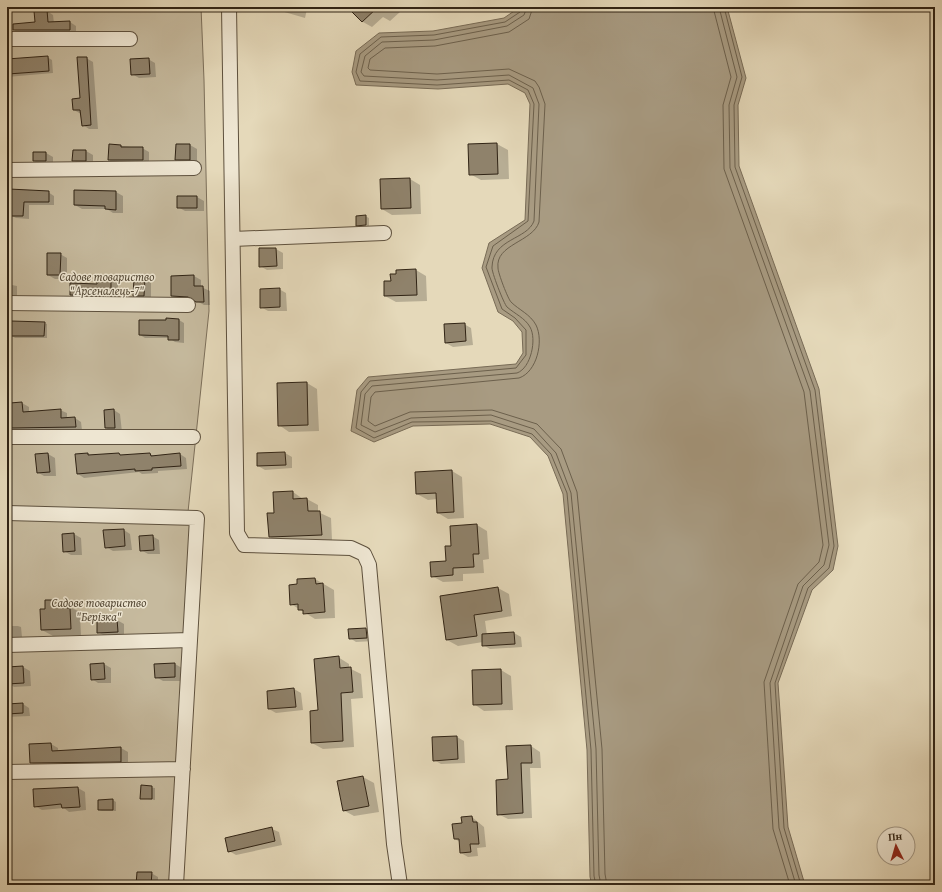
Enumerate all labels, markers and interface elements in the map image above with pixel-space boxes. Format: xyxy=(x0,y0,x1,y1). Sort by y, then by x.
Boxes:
park label: Садове товариство "Арсеналець-7" xyxy=(60,268,154,299)
park label: Садове товариство "Берізка" xyxy=(52,594,146,625)
north arrow xyxy=(876,826,916,866)
text: Пн xyxy=(887,827,903,845)

